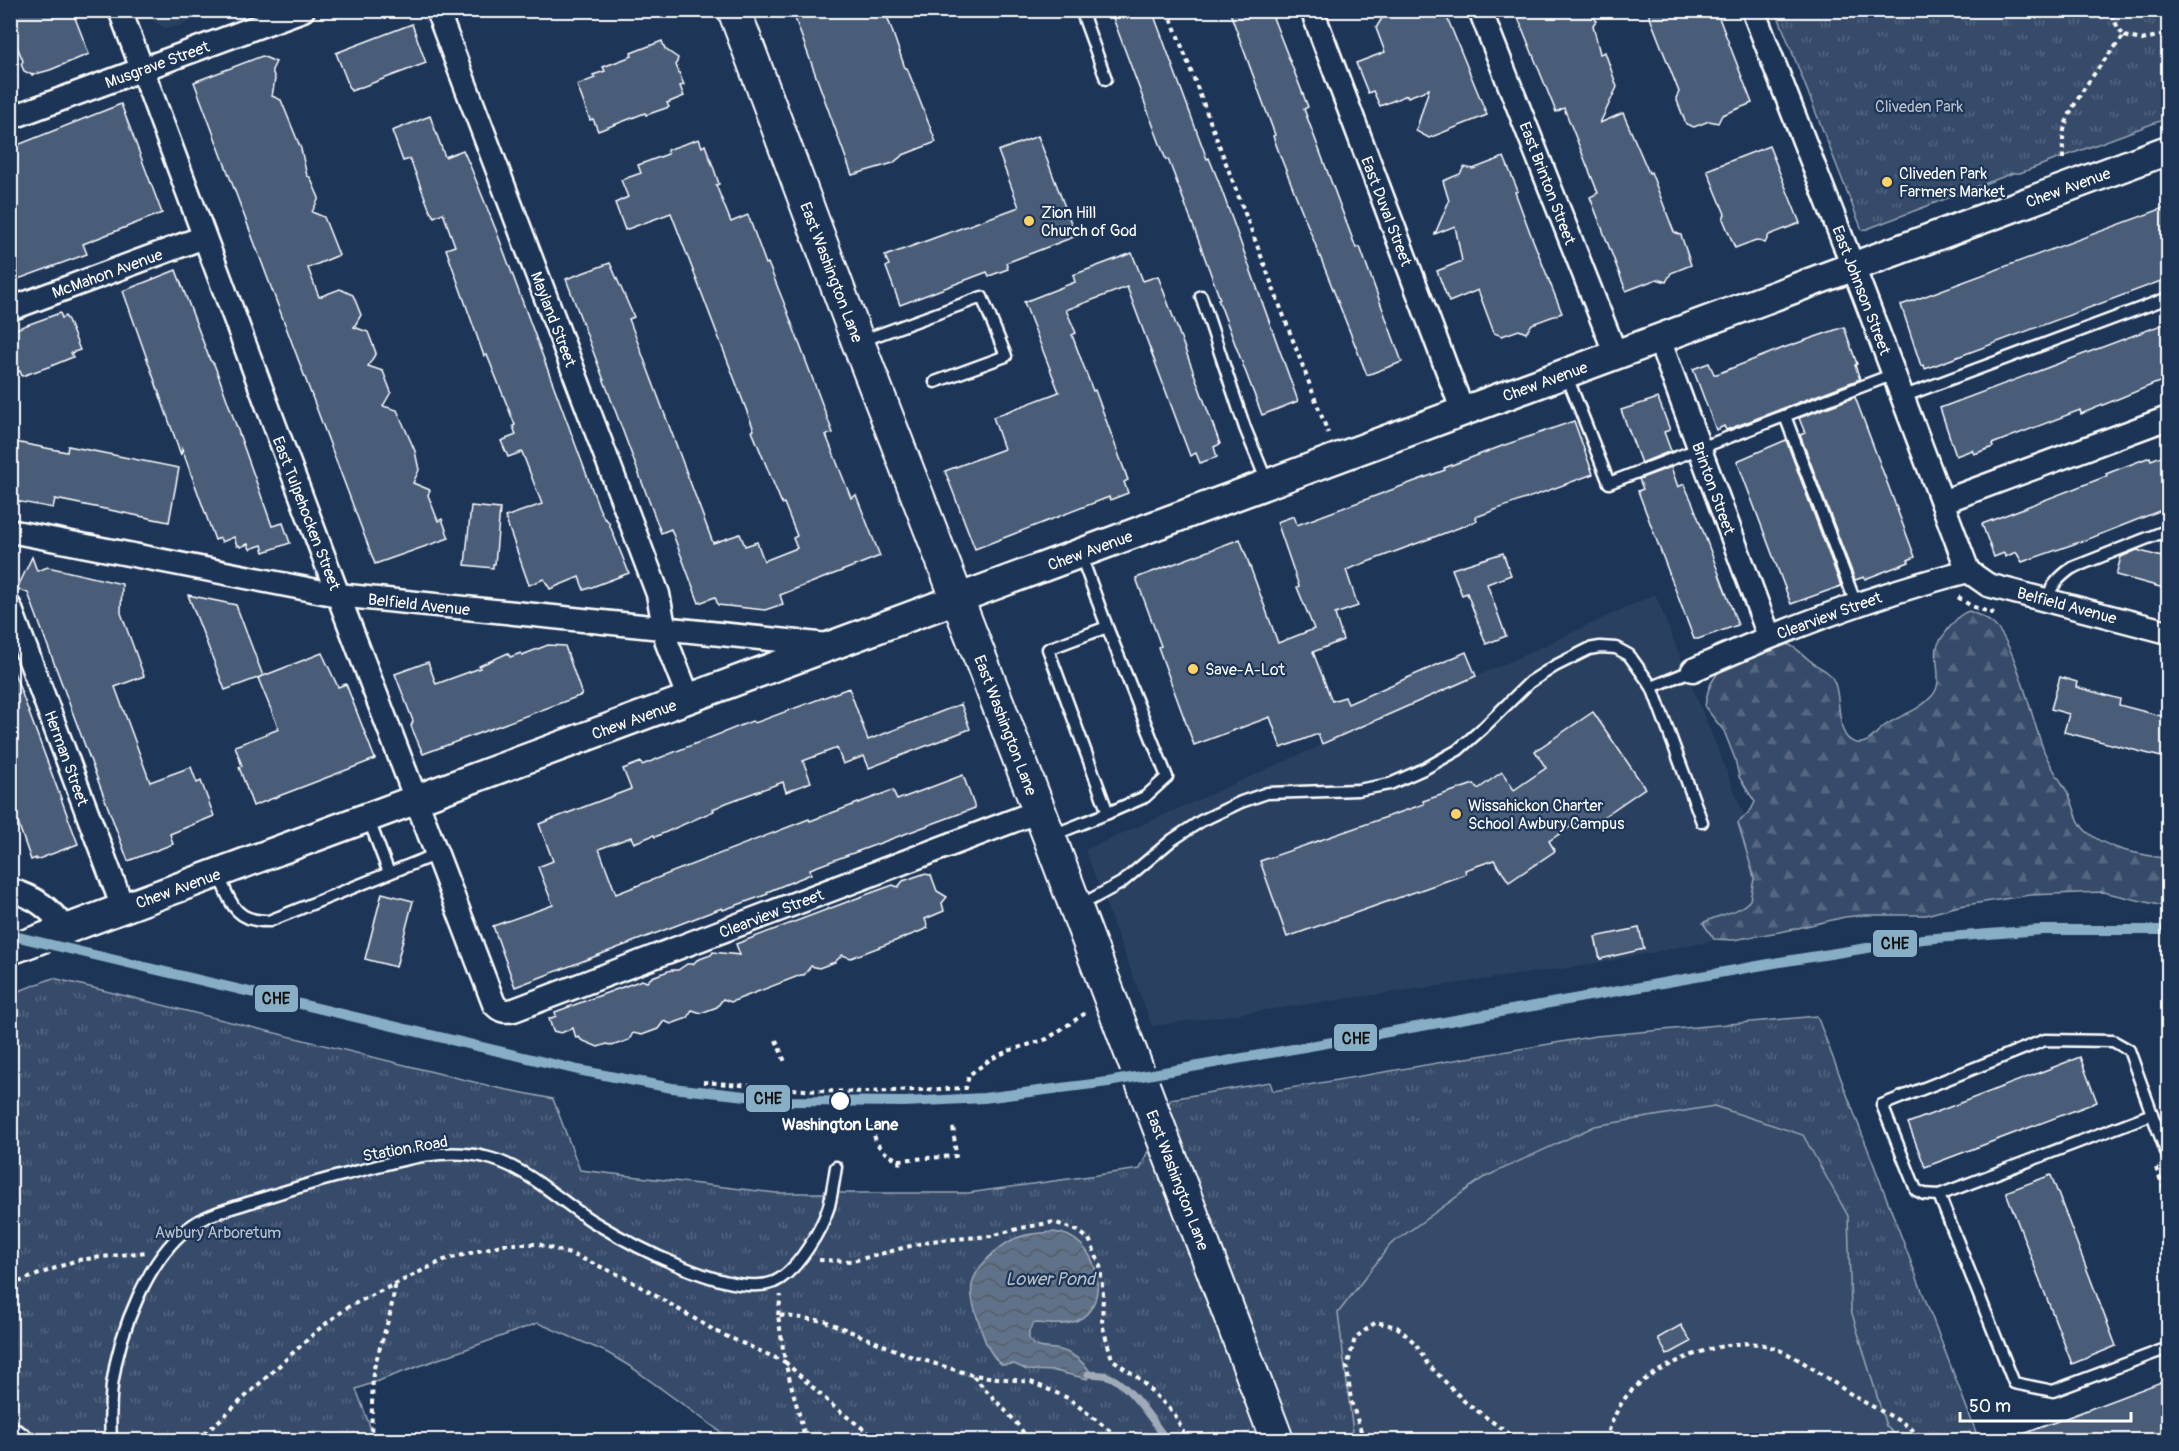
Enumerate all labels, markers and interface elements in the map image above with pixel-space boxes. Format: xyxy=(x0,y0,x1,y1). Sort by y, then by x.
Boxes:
street label: Musgrave Street xyxy=(102,37,213,93)
park label: Cliveden Park xyxy=(1875,97,1963,117)
street label: East Brinton Street xyxy=(1514,119,1580,248)
street label: East Duval Street xyxy=(1356,154,1416,270)
street label: Chew Avenue xyxy=(2023,163,2114,213)
place label: Cliveden Park Farmers Market xyxy=(1899,164,2005,202)
marker: Cliveden Park Farmers Market xyxy=(1880,175,1894,189)
street label: East Washington Lane xyxy=(795,199,867,346)
place label: Zion Hill Church of God xyxy=(1041,203,1137,241)
marker: Zion Hill Church of God xyxy=(1022,214,1036,228)
street label: East Johnson Street xyxy=(1827,223,1895,358)
street label: McMahon Avenue xyxy=(49,245,165,303)
street label: Mayland Street xyxy=(526,269,581,370)
street label: Chew Avenue xyxy=(1500,357,1591,407)
street label: East Tulpehocken Street xyxy=(268,434,345,593)
street label: Brinton Street xyxy=(1687,439,1739,538)
street label: Chew Avenue xyxy=(1045,526,1136,576)
street label: Belfield Avenue xyxy=(2015,583,2119,629)
street label: Clearview Street xyxy=(1774,587,1885,644)
street label: Belfield Avenue xyxy=(367,590,471,620)
street label: East Washington Lane xyxy=(969,652,1041,799)
place label: Save-A-Lot xyxy=(1205,660,1285,680)
marker: Save-A-Lot xyxy=(1186,662,1200,676)
street label: Chew Avenue xyxy=(589,695,680,745)
street label: Herman Street xyxy=(40,708,93,809)
place label: Wissahickon Charter School Awbury Campus xyxy=(1468,796,1624,834)
marker: Wissahickon Charter School Awbury Campus xyxy=(1449,807,1463,821)
street label: Chew Avenue xyxy=(133,864,224,914)
street label: Clearview Street xyxy=(716,885,827,943)
line badge: CHE xyxy=(1872,929,1918,958)
text: CHE xyxy=(1881,934,1910,954)
line badge: CHE xyxy=(254,984,299,1013)
text: CHE xyxy=(262,989,291,1009)
line badge: CHE xyxy=(1333,1023,1378,1052)
text: CHE xyxy=(1342,1029,1371,1049)
line badge: CHE xyxy=(745,1084,791,1113)
text: CHE xyxy=(754,1089,783,1109)
marker: Washington Lane xyxy=(829,1090,851,1112)
street label: East Washington Lane xyxy=(1141,1107,1213,1254)
place label: Washington Lane xyxy=(782,1115,899,1135)
street label: Station Road xyxy=(361,1132,449,1166)
park label: Awbury Arboretum xyxy=(155,1223,281,1243)
water label: Lower Pond xyxy=(1005,1268,1097,1291)
scale bar xyxy=(1960,1385,2131,1423)
text: 50 m xyxy=(1969,1395,2011,1418)

